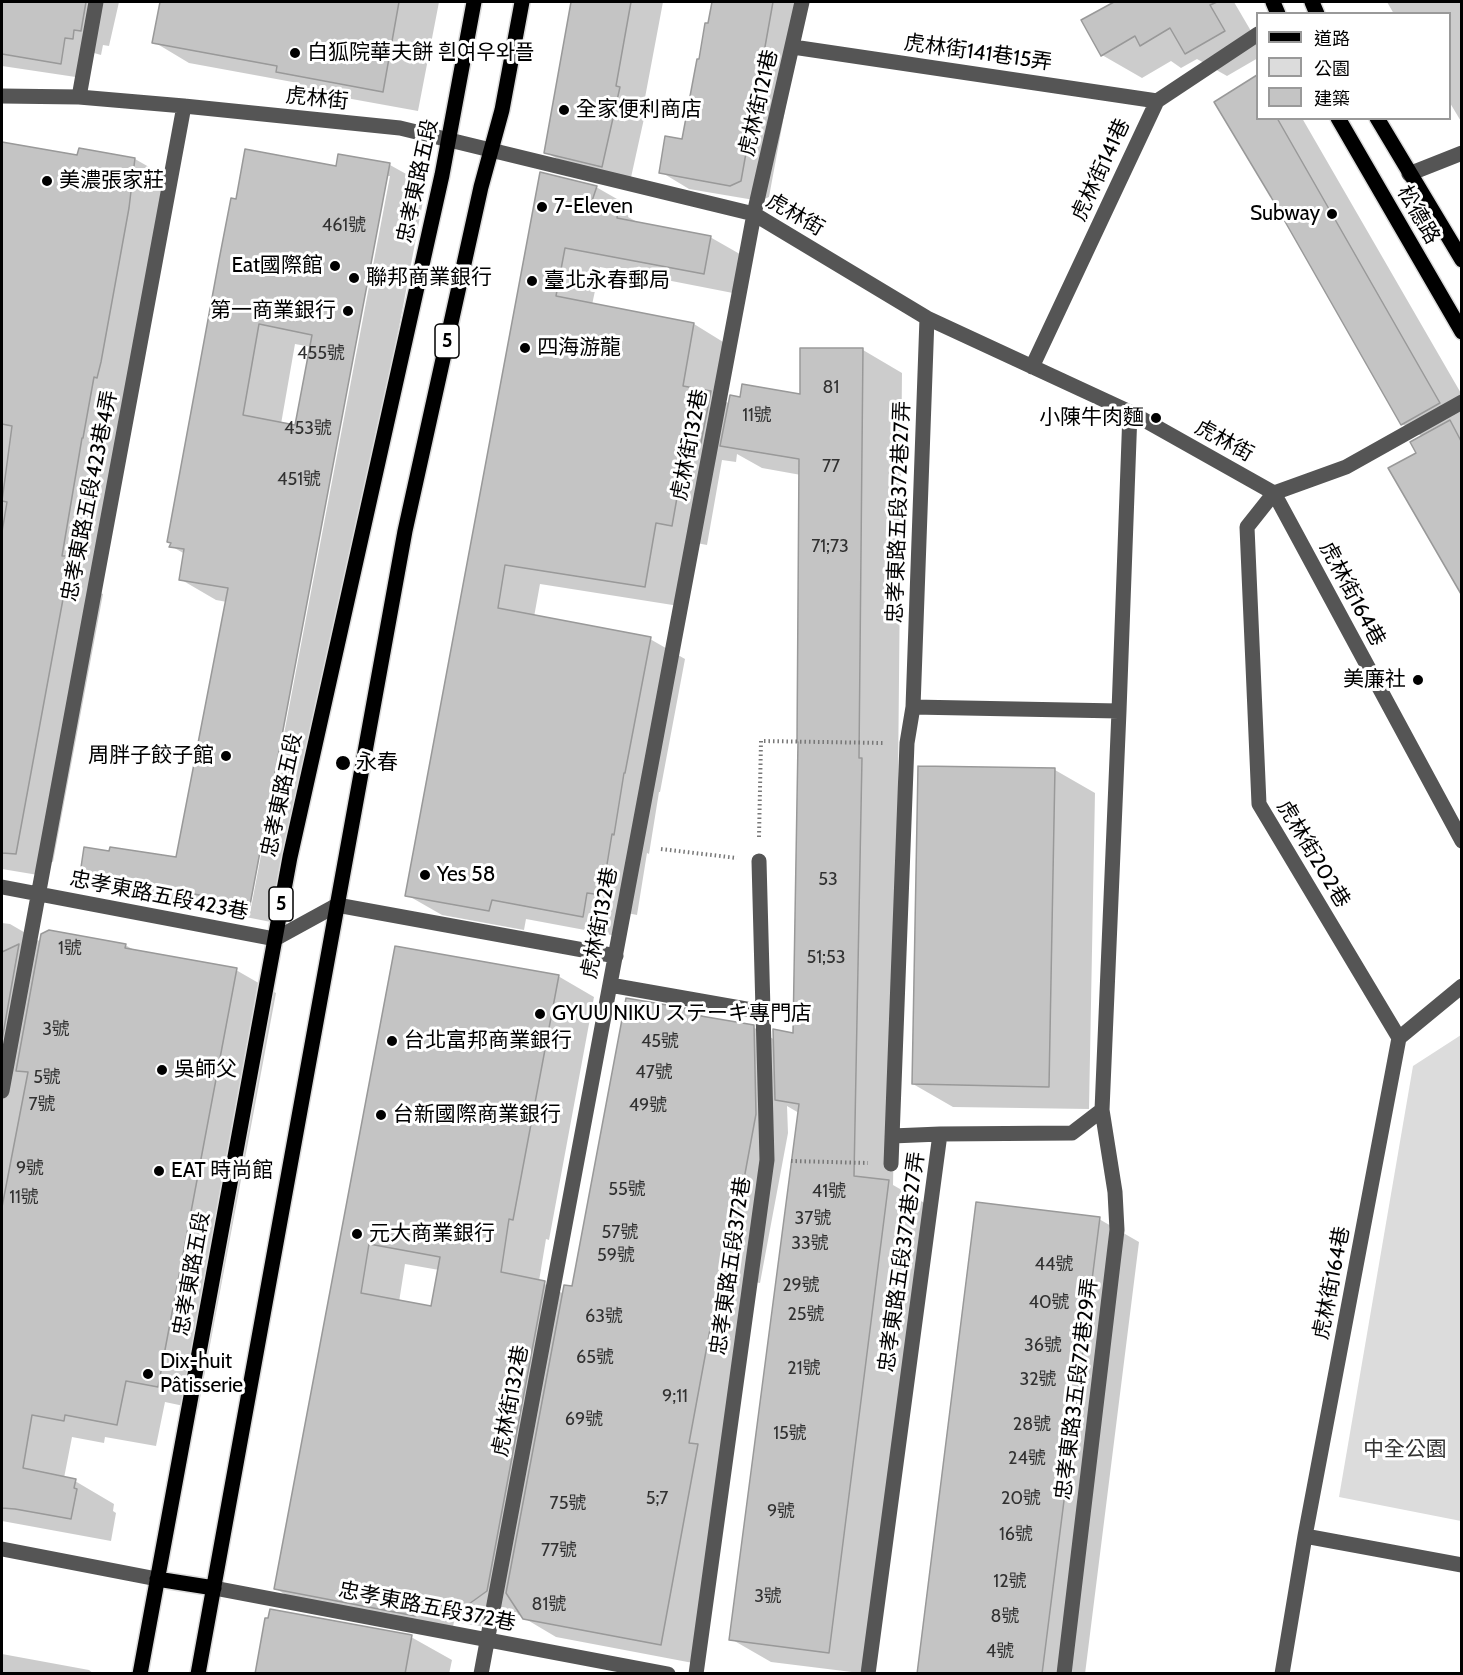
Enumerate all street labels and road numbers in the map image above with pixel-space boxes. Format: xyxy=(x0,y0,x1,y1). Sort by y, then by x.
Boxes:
street label: 虎林街141巷15弄 xyxy=(902,30,1054,76)
street label: 虎林街121巷 xyxy=(734,47,784,159)
street label: 虎林街 xyxy=(284,83,350,115)
street label: 虎林街141巷 xyxy=(1066,115,1136,225)
street label: 忠孝東路五段 xyxy=(393,117,443,245)
street label: 松德路 xyxy=(1391,181,1445,249)
street label: 虎林街 xyxy=(761,188,829,242)
road number: 5 xyxy=(435,324,459,358)
street label: 虎林街132巷 xyxy=(667,387,713,503)
street label: 忠孝東路五段423巷4弄 xyxy=(57,388,123,604)
street label: 忠孝東路五段372巷27弄 xyxy=(883,400,915,624)
street label: 虎林街 xyxy=(1190,415,1258,467)
street label: 虎林街164巷 xyxy=(1314,537,1390,651)
street label: 忠孝東路五段 xyxy=(257,731,307,859)
street label: 虎林街202巷 xyxy=(1271,796,1355,912)
street label: 虎林街132巷 xyxy=(577,865,623,981)
street label: 忠孝東路五段423巷 xyxy=(68,866,250,926)
road number: 5 xyxy=(269,887,293,921)
street label: 忠孝東路五段372巷27弄 xyxy=(874,1150,930,1374)
street label: 忠孝東路五段372巷 xyxy=(706,1175,756,1357)
street label: 忠孝東路五段 xyxy=(169,1210,215,1338)
street label: 虎林街164巷 xyxy=(1309,1224,1355,1342)
street label: 忠孝東路3五段72巷29弄 xyxy=(1051,1276,1103,1502)
street label: 虎林街132巷 xyxy=(488,1343,534,1459)
street label: 忠孝東路五段372巷 xyxy=(336,1577,518,1637)

